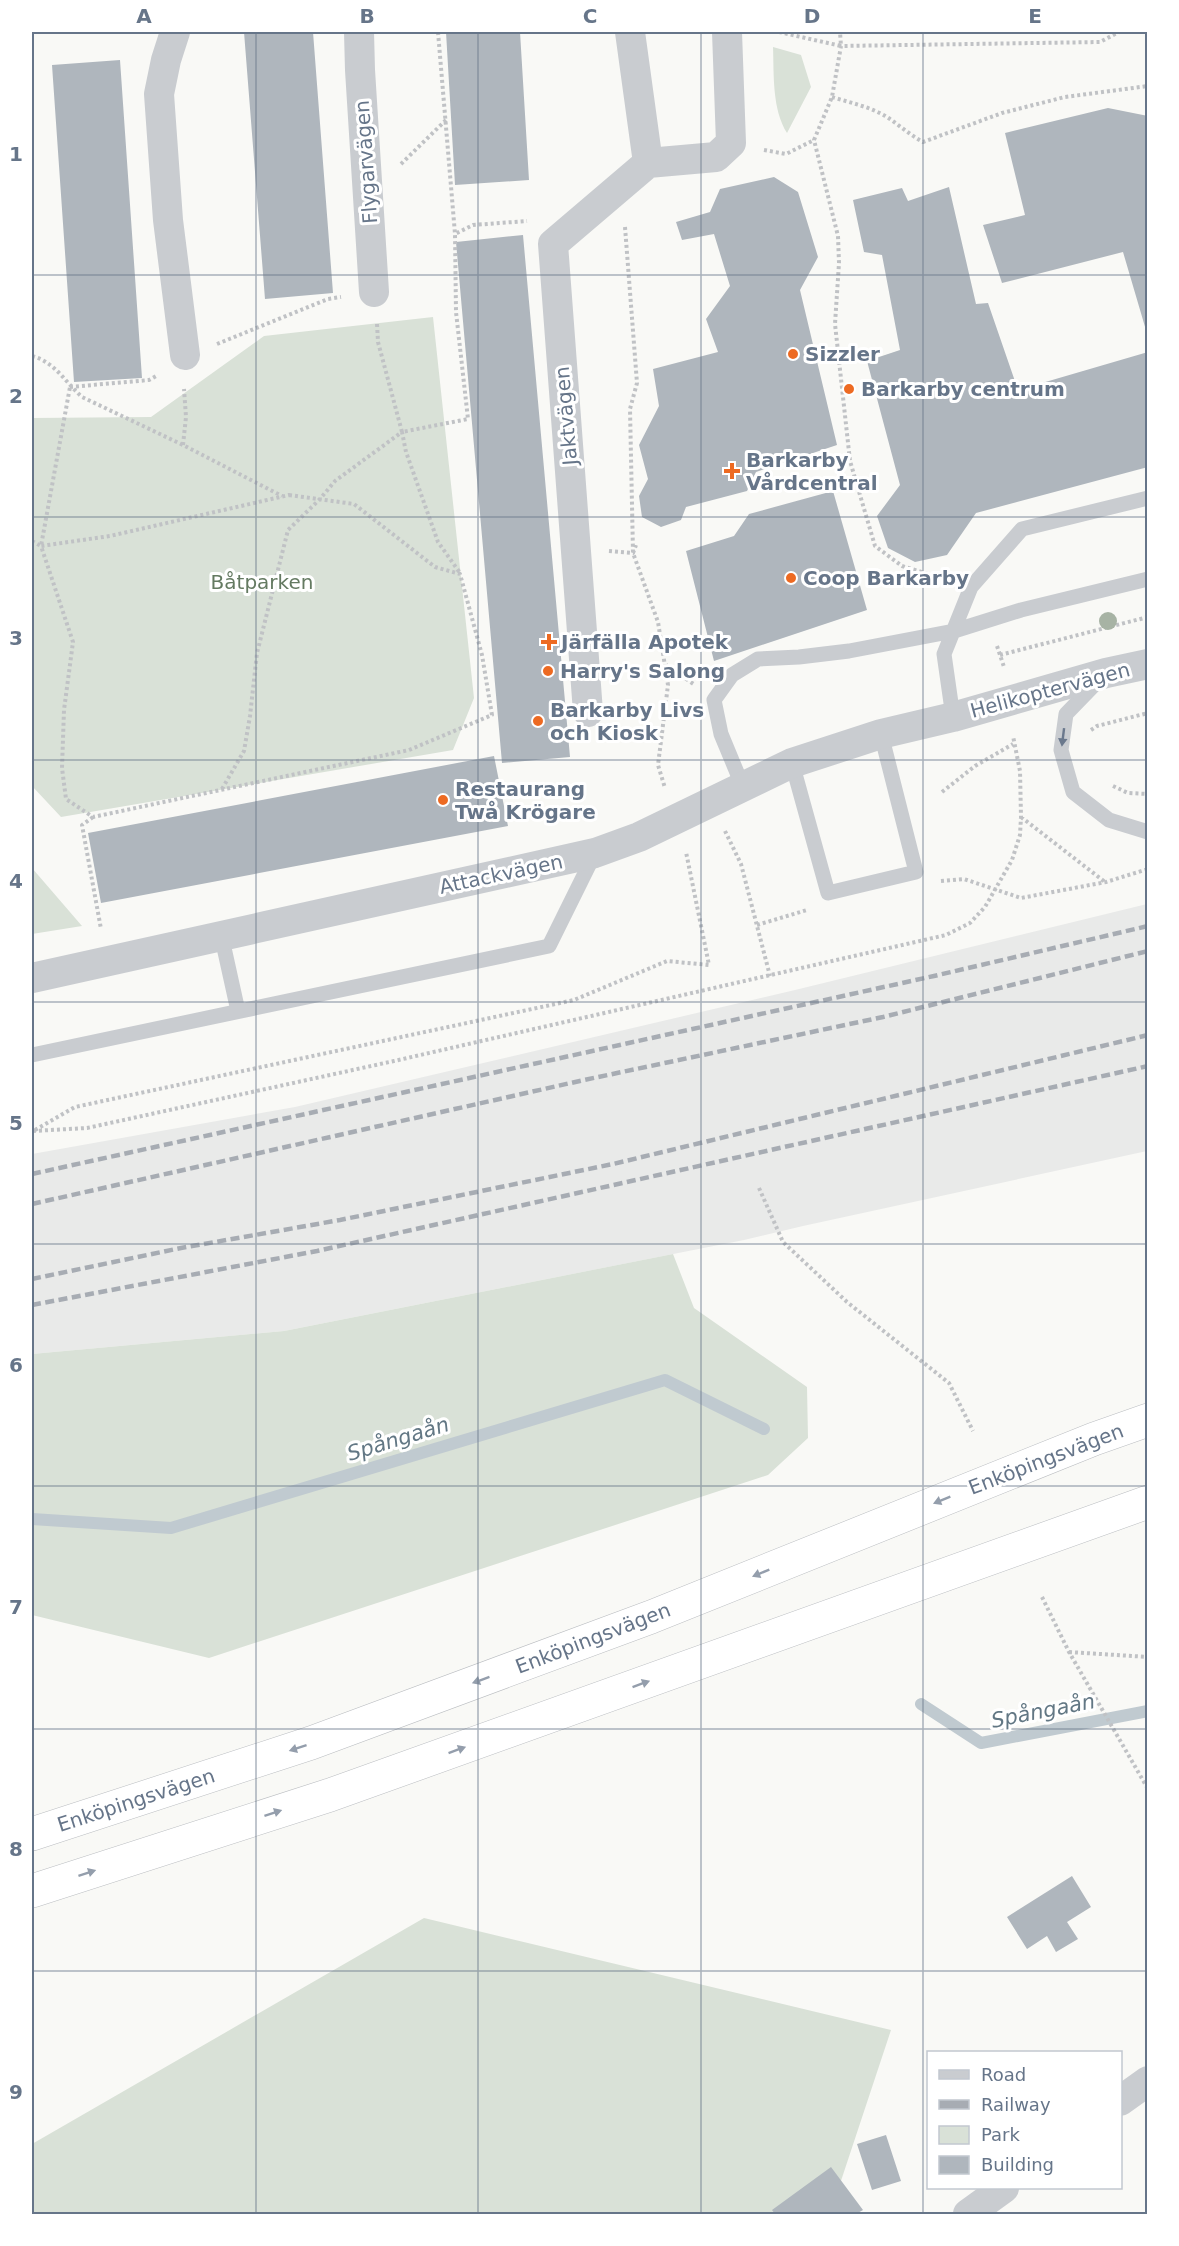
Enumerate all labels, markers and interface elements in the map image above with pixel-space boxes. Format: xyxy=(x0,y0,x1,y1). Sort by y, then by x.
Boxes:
text: A xyxy=(136,4,152,28)
text: B xyxy=(359,4,375,28)
text: C xyxy=(583,4,597,28)
text: D xyxy=(804,4,820,28)
text: E xyxy=(1028,4,1042,28)
street label: Flygarvägen xyxy=(350,99,382,225)
text: 1 xyxy=(9,142,23,166)
place label: Sizzler xyxy=(805,342,880,366)
marker: Sizzler xyxy=(786,347,800,361)
street label: Jaktvägen xyxy=(550,365,582,469)
place label: Barkarby centrum xyxy=(861,377,1065,401)
marker: Barkarby centrum xyxy=(842,382,856,396)
text: 2 xyxy=(9,384,23,408)
place label: Barkarby Vårdcentral xyxy=(746,448,878,495)
marker: Barkarby Vårdcentral xyxy=(723,462,741,480)
place label: Coop Barkarby xyxy=(803,566,969,590)
park label: Båtparken xyxy=(211,570,313,594)
marker: Coop Barkarby xyxy=(784,571,798,585)
text: 3 xyxy=(9,626,23,650)
place label: Järfälla Apotek xyxy=(559,630,729,654)
marker: Järfälla Apotek xyxy=(542,635,556,649)
street label: Helikoptervägen xyxy=(967,657,1133,723)
place label: Harry's Salong xyxy=(560,659,725,683)
marker: Harry's Salong xyxy=(541,664,555,678)
place label: Barkarby Livs och Kiosk xyxy=(550,698,704,745)
marker: Barkarby Livs och Kiosk xyxy=(531,714,545,728)
one-way arrow xyxy=(1058,727,1068,746)
place label: Restaurang Twå Krögare xyxy=(455,777,596,824)
marker: Restaurang Twå Krögare xyxy=(436,793,450,807)
street label: Attackvägen xyxy=(437,849,565,899)
text: 4 xyxy=(9,869,23,893)
text: 5 xyxy=(9,1111,23,1135)
text: 6 xyxy=(9,1353,23,1377)
water label: Spångaån xyxy=(344,1411,452,1466)
street label: Enköpingsvägen xyxy=(965,1418,1127,1500)
one-way arrow xyxy=(933,1496,951,1505)
one-way arrow xyxy=(752,1569,770,1578)
text: 7 xyxy=(9,1595,23,1619)
street label: Enköpingsvägen xyxy=(512,1597,674,1679)
one-way arrow xyxy=(472,1676,490,1686)
one-way arrow xyxy=(632,1679,650,1689)
water label: Spångaån xyxy=(989,1688,1097,1733)
one-way arrow xyxy=(289,1743,307,1753)
one-way arrow xyxy=(448,1744,466,1754)
street label: Enköpingsvägen xyxy=(54,1763,218,1837)
one-way arrow xyxy=(264,1808,282,1817)
text: 8 xyxy=(9,1837,23,1861)
one-way arrow xyxy=(78,1868,96,1877)
legend xyxy=(927,2051,1122,2189)
text: Road xyxy=(981,2064,1026,2085)
text: 9 xyxy=(9,2080,23,2104)
text: Railway xyxy=(981,2094,1051,2115)
text: Park xyxy=(981,2124,1020,2145)
text: Building xyxy=(981,2154,1054,2175)

